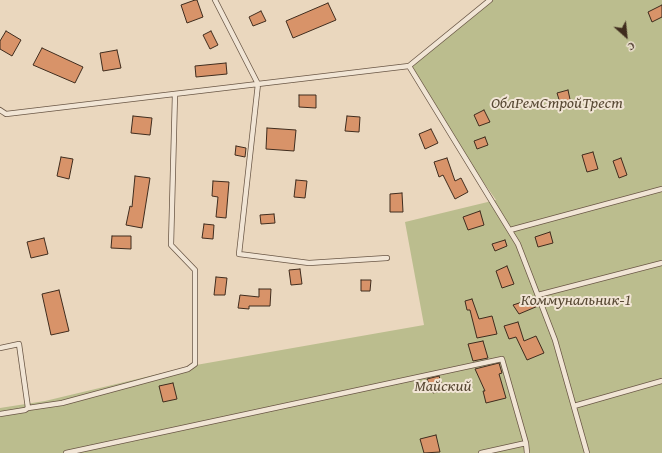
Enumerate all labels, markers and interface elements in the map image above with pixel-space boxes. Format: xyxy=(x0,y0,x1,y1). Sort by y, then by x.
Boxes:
north arrow xyxy=(606,16,646,56)
text: С xyxy=(625,38,638,55)
park label: ОблРемСтройТрест xyxy=(491,94,623,114)
park label: Коммунальник-1 xyxy=(521,291,631,311)
park label: Майский xyxy=(414,377,472,397)

